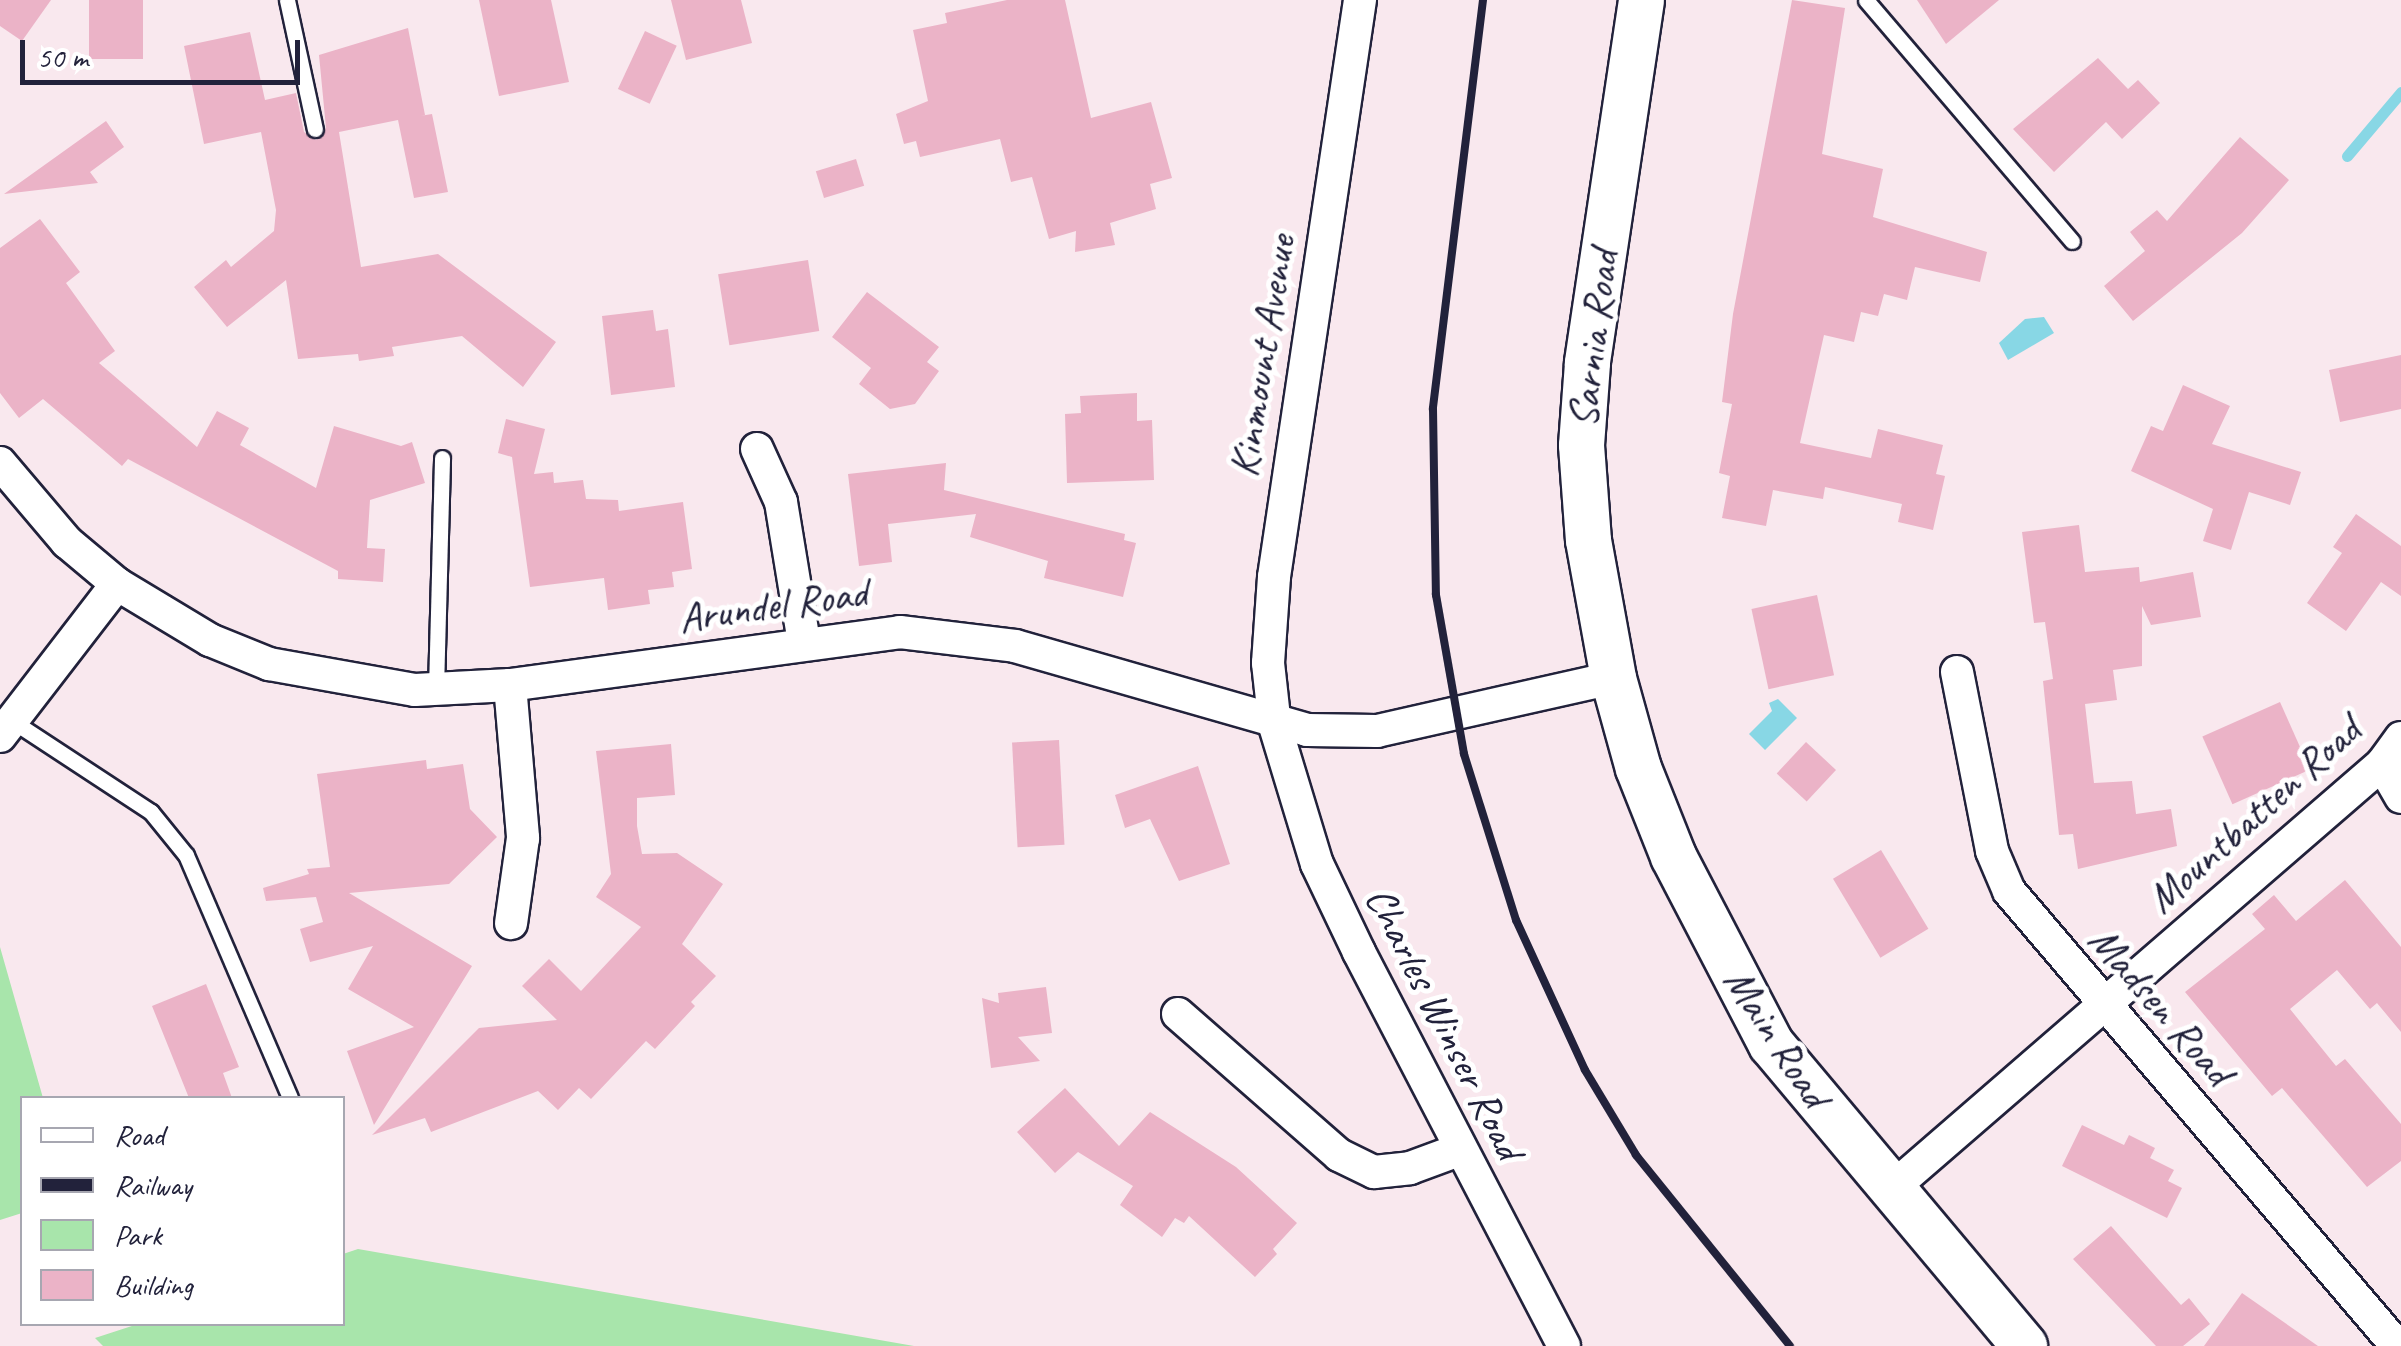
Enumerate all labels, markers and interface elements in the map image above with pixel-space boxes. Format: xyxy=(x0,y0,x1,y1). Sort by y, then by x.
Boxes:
scale bar xyxy=(25,20,305,82)
text: 50 m xyxy=(37,38,88,76)
street label: Kinmount Avenue xyxy=(1219,232,1307,480)
street label: Sarnia Road xyxy=(1558,248,1630,430)
street label: Arundel Road xyxy=(676,568,870,644)
street label: Mountbatten Road xyxy=(2137,706,2371,924)
street label: Charles Winser Road xyxy=(1353,878,1535,1168)
street label: Madsen Road xyxy=(2078,917,2242,1095)
street label: Main Road xyxy=(1712,959,1840,1117)
legend xyxy=(20,1096,345,1326)
text: Road xyxy=(114,1116,164,1154)
text: Railway xyxy=(114,1166,192,1204)
text: Park xyxy=(114,1216,162,1254)
text: Building xyxy=(114,1266,193,1304)

